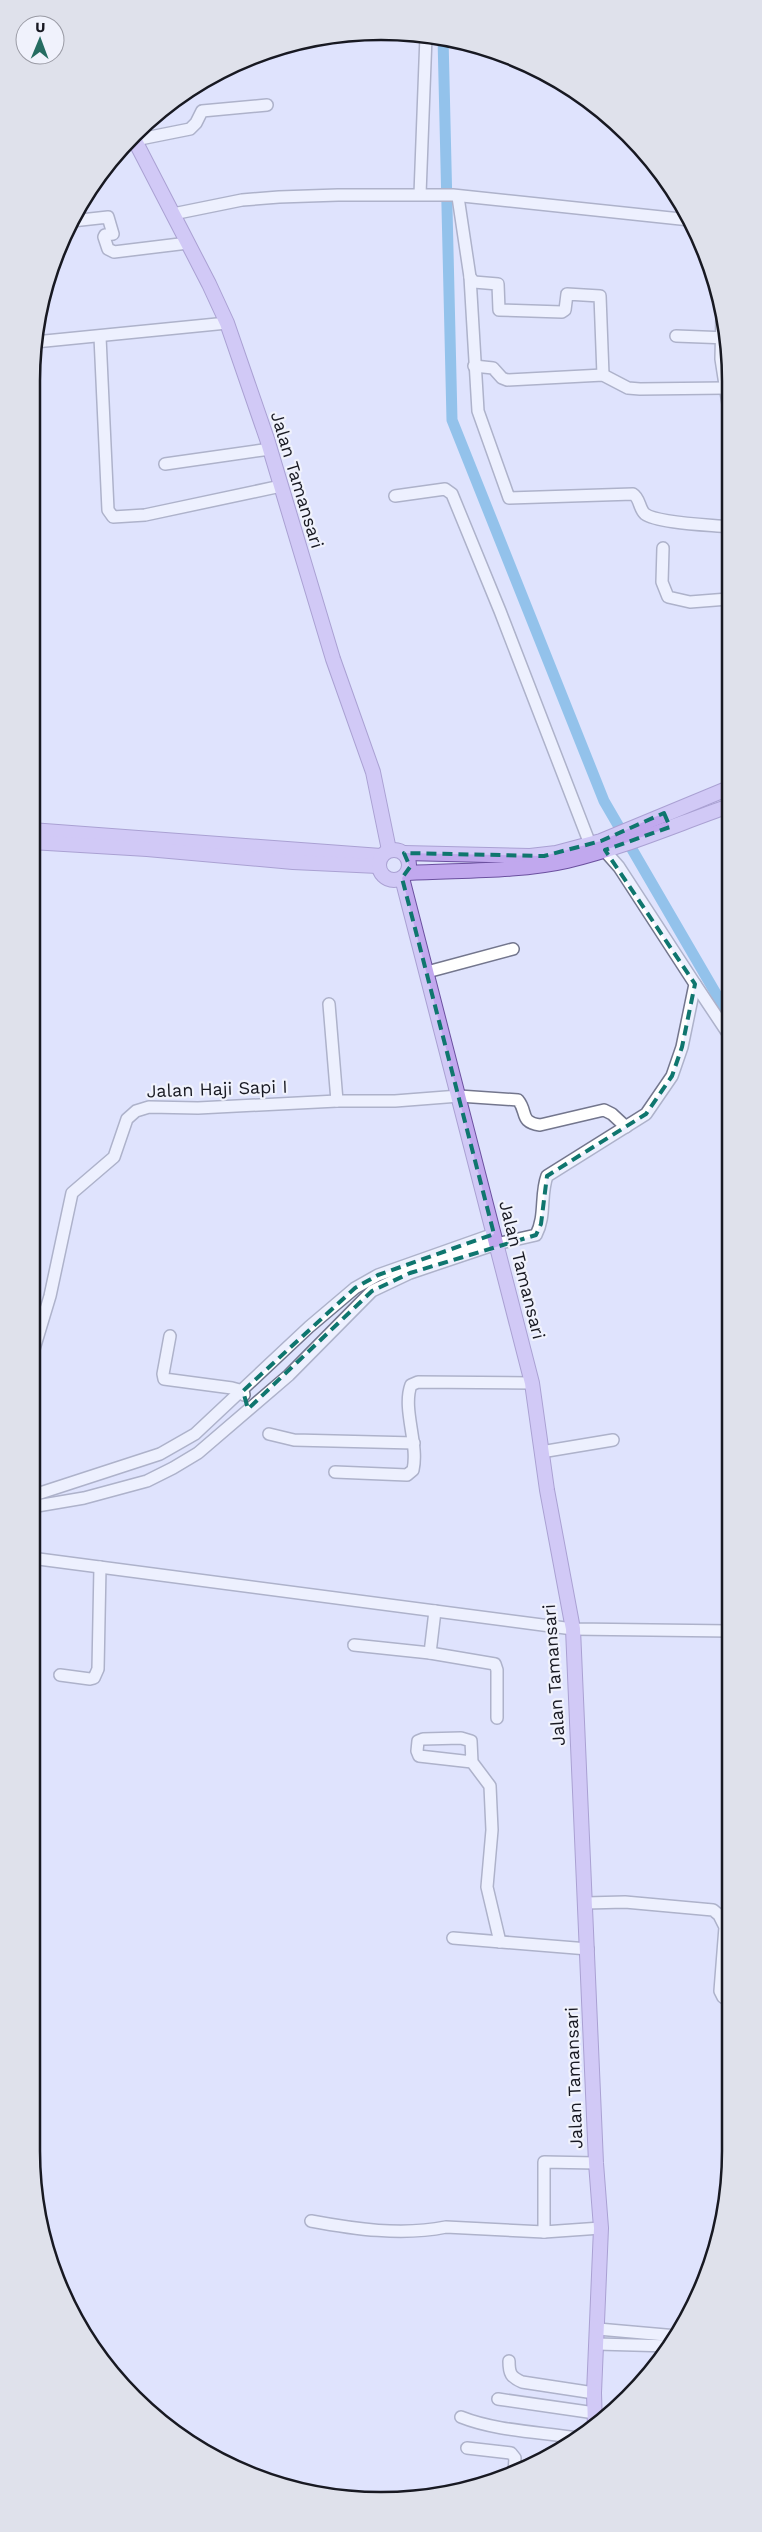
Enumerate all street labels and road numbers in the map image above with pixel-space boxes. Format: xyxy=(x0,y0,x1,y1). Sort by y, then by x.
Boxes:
street label: Jalan Tamansari xyxy=(267,409,328,551)
street label: Jalan Haji Sapi I xyxy=(146,1076,288,1101)
street label: Jalan Tamansari xyxy=(495,1198,550,1341)
street label: Jalan Tamansari xyxy=(538,1603,569,1747)
street label: Jalan Tamansari xyxy=(561,2007,586,2149)

